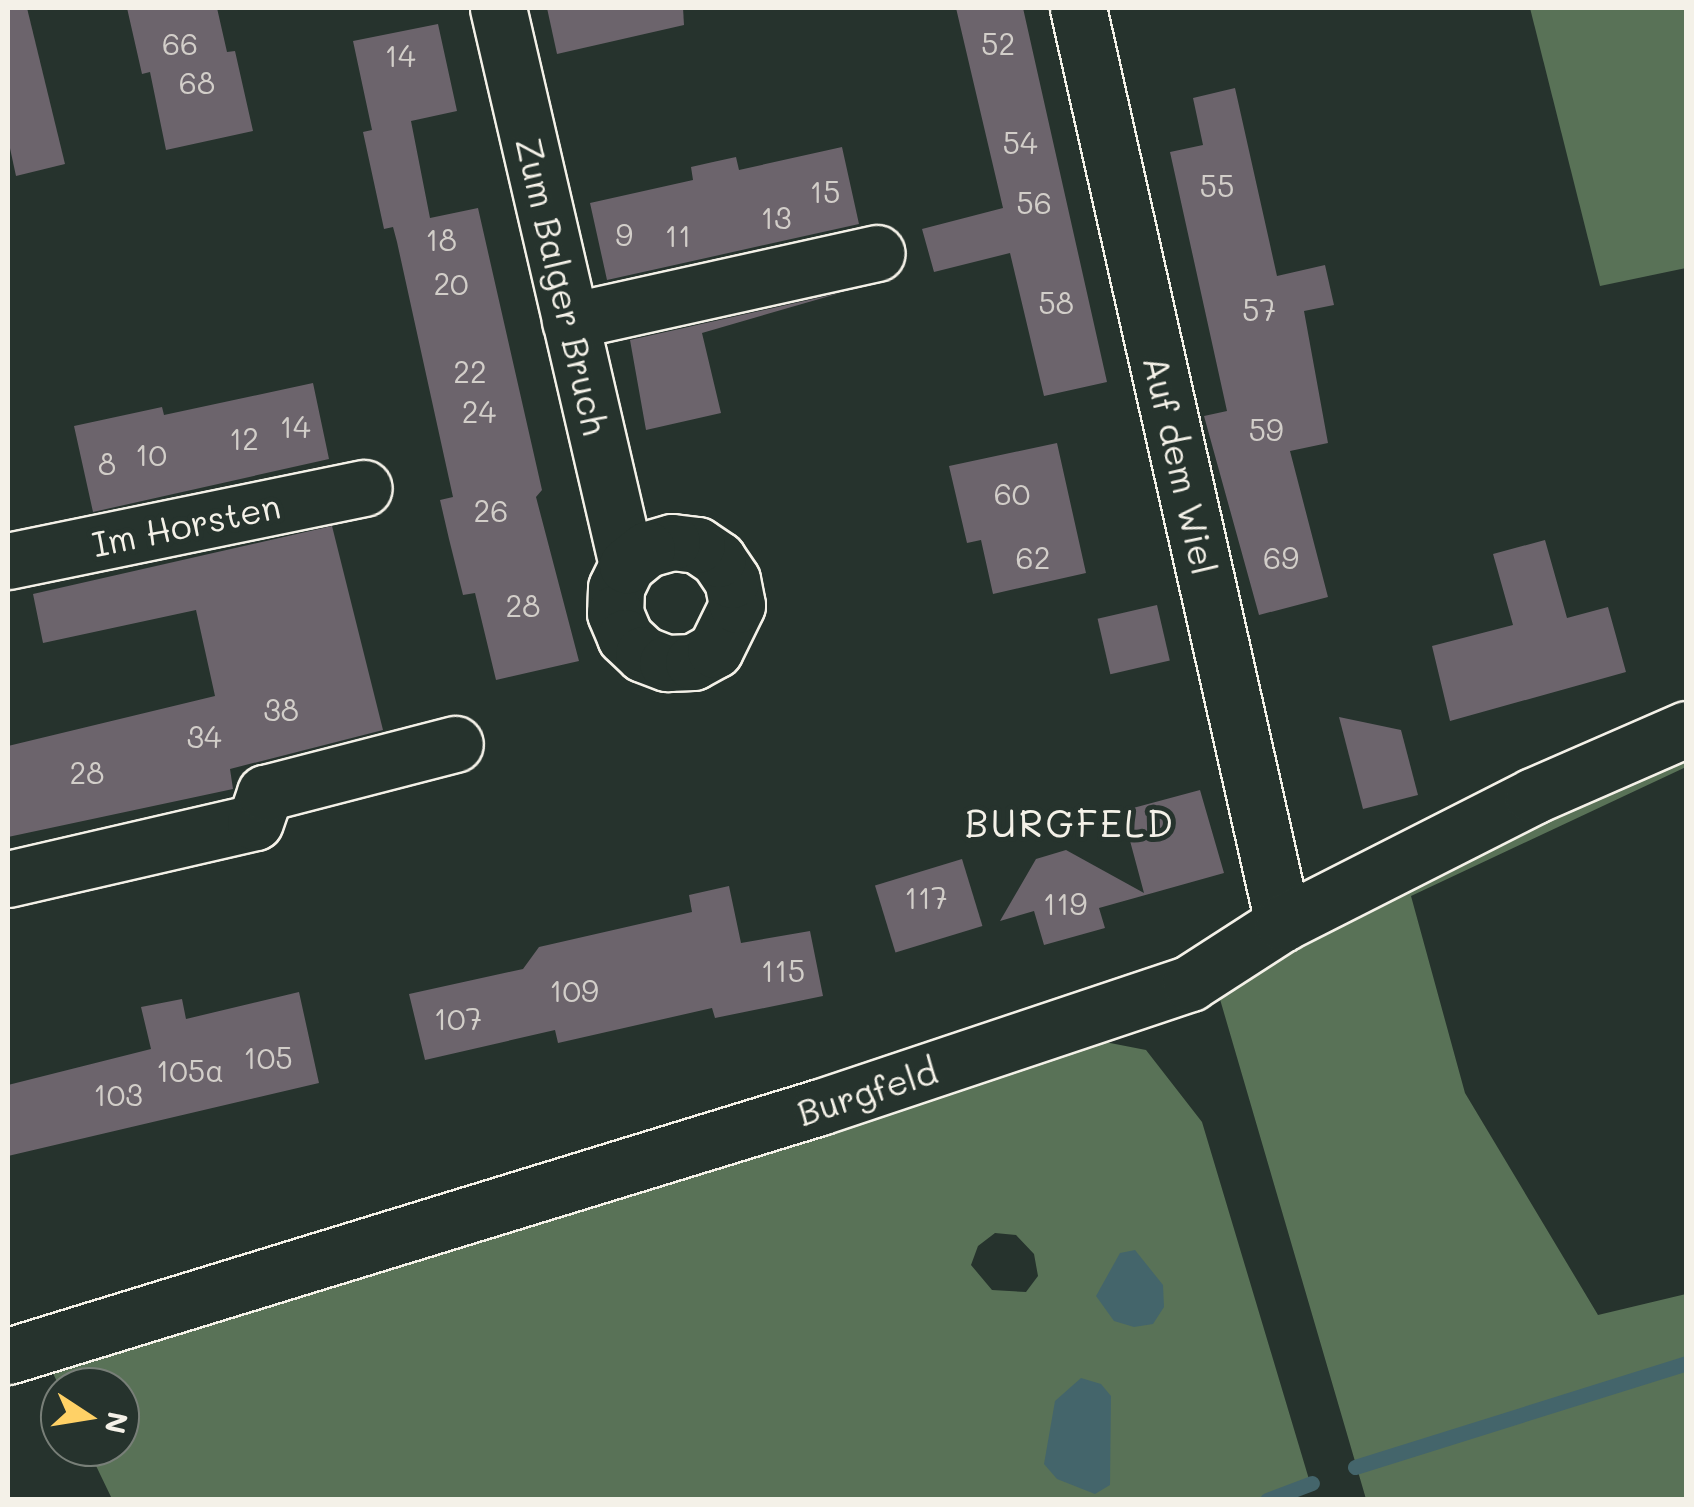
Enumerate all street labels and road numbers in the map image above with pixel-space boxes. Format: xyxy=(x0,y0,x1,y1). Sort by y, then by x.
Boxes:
street label: Zum Balger Bruch xyxy=(508,133,618,439)
street label: Auf dem Wiel xyxy=(1135,352,1227,578)
street label: Im Horsten xyxy=(88,484,284,564)
street label: Burgfeld xyxy=(792,1049,942,1133)

